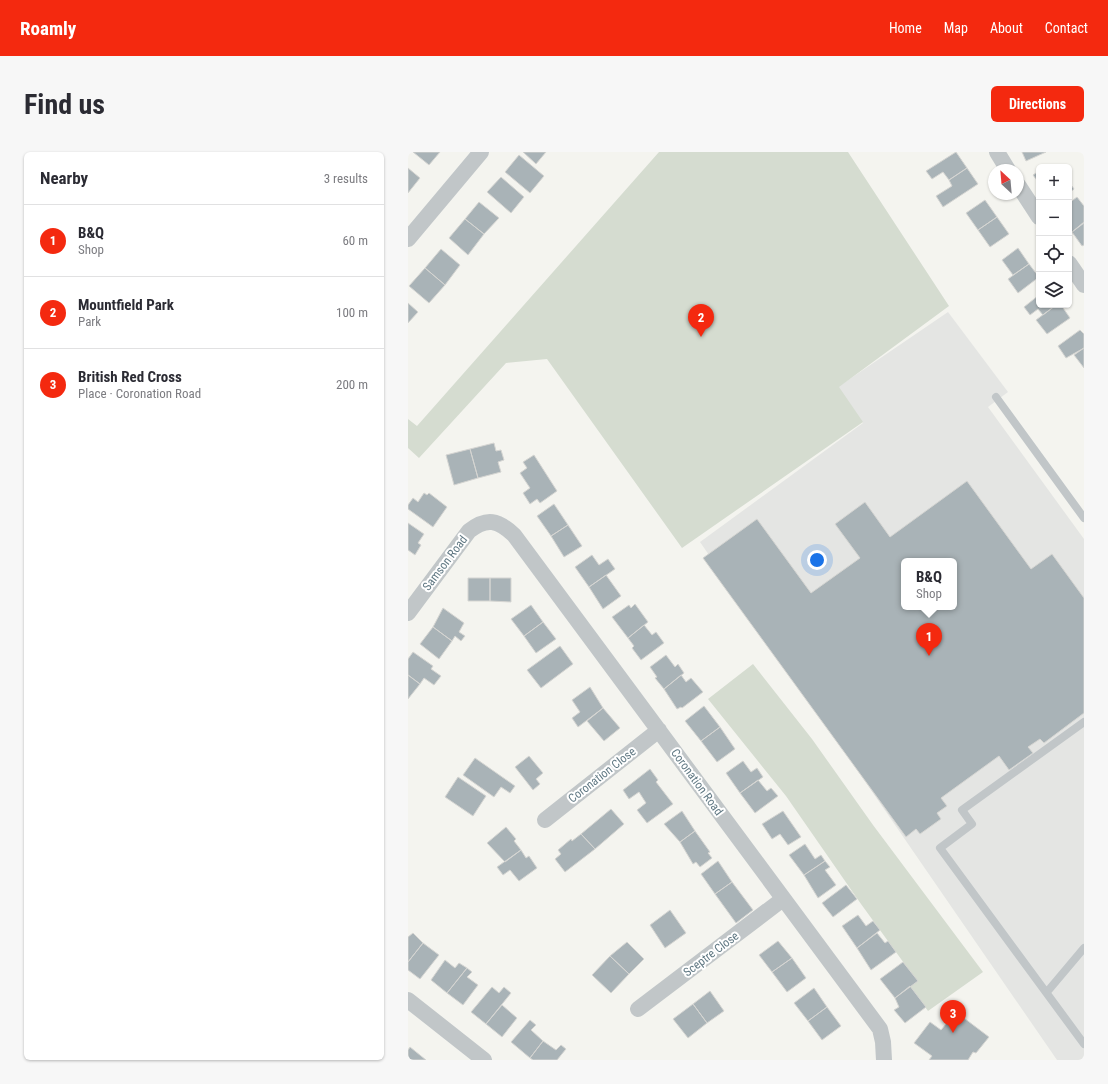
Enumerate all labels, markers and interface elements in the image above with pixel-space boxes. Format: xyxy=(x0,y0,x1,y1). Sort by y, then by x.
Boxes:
text: Roamly xyxy=(20,17,76,40)
text: Home xyxy=(889,20,922,36)
text: Map xyxy=(944,20,968,36)
text: About xyxy=(990,20,1023,36)
text: Contact xyxy=(1045,20,1088,36)
button: Directions xyxy=(991,86,1084,122)
text: Find us xyxy=(24,88,105,121)
north arrow xyxy=(988,164,1024,200)
map controls xyxy=(1036,164,1072,308)
button: + xyxy=(1036,164,1072,200)
text: Nearby xyxy=(40,168,88,188)
text: 3 results xyxy=(324,171,368,186)
button: − xyxy=(1036,200,1072,236)
text: B&Q xyxy=(78,224,104,242)
text: 1 xyxy=(50,233,56,248)
text: 60 m xyxy=(342,233,368,248)
button: locate xyxy=(1036,236,1072,272)
text: Shop xyxy=(78,242,104,257)
button: layers xyxy=(1036,272,1072,308)
text: Mountfield Park xyxy=(78,296,174,314)
pin: 2 xyxy=(688,304,714,337)
text: 2 xyxy=(50,305,56,320)
text: 100 m xyxy=(336,305,368,320)
text: Park xyxy=(78,314,101,329)
text: British Red Cross xyxy=(78,368,182,386)
text: 3 xyxy=(50,377,56,392)
text: 200 m xyxy=(336,377,368,392)
text: Place · Coronation Road xyxy=(78,386,201,401)
street label: Samson Road xyxy=(420,533,470,593)
your location xyxy=(807,550,827,570)
popup xyxy=(901,558,957,610)
text: B&Q xyxy=(916,568,942,586)
text: Shop xyxy=(916,586,942,601)
pin: 1 xyxy=(916,623,942,656)
street label: Coronation Close xyxy=(566,744,639,806)
street label: Coronation Road xyxy=(668,746,726,818)
street label: Sceptre Close xyxy=(681,928,742,979)
pin: 3 xyxy=(940,1000,966,1033)

